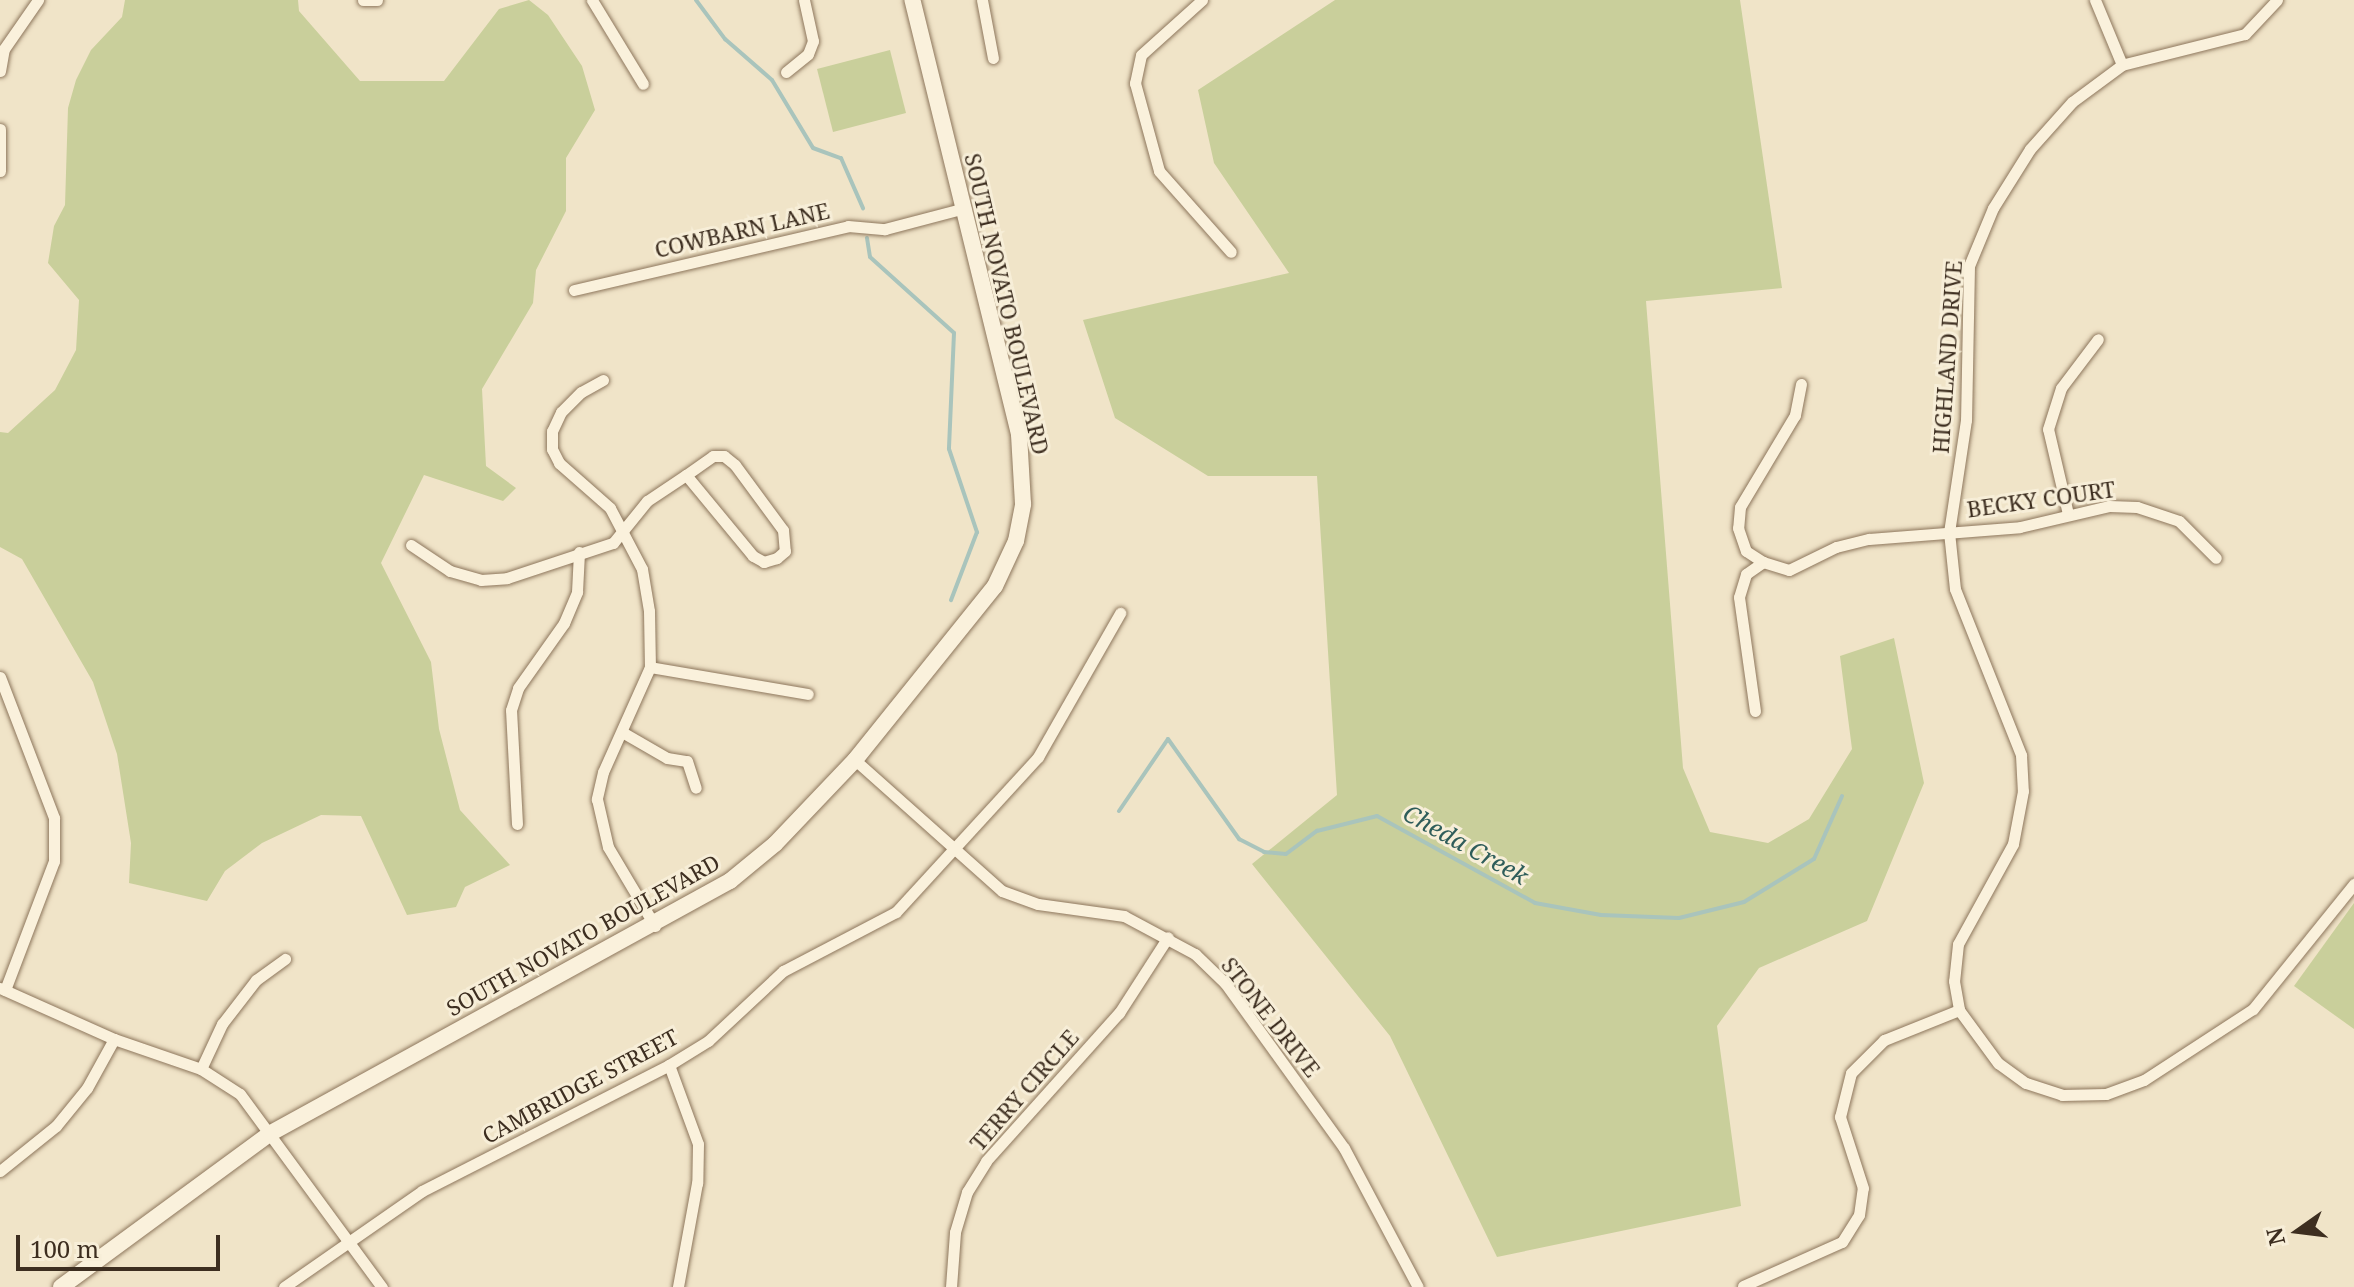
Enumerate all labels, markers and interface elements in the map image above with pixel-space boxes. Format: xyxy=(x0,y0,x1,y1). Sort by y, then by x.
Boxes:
street label: SOUTH NOVATO BOULEVARD xyxy=(959,151,1055,457)
street label: COWBARN LANE xyxy=(652,197,832,263)
street label: HIGHLAND DRIVE xyxy=(1927,260,1967,454)
street label: BECKY COURT xyxy=(1965,476,2117,522)
water label: Cheda Creek xyxy=(1398,798,1534,890)
street label: SOUTH NOVATO BOULEVARD xyxy=(442,849,724,1021)
street label: STONE DRIVE xyxy=(1216,952,1326,1082)
street label: CAMBRIDGE STREET xyxy=(478,1023,682,1149)
street label: TERRY CIRCLE xyxy=(964,1024,1084,1156)
north arrow xyxy=(2258,1191,2338,1271)
scale bar xyxy=(20,1219,224,1269)
text: N xyxy=(2258,1225,2291,1249)
text: 100 m xyxy=(30,1232,99,1265)

